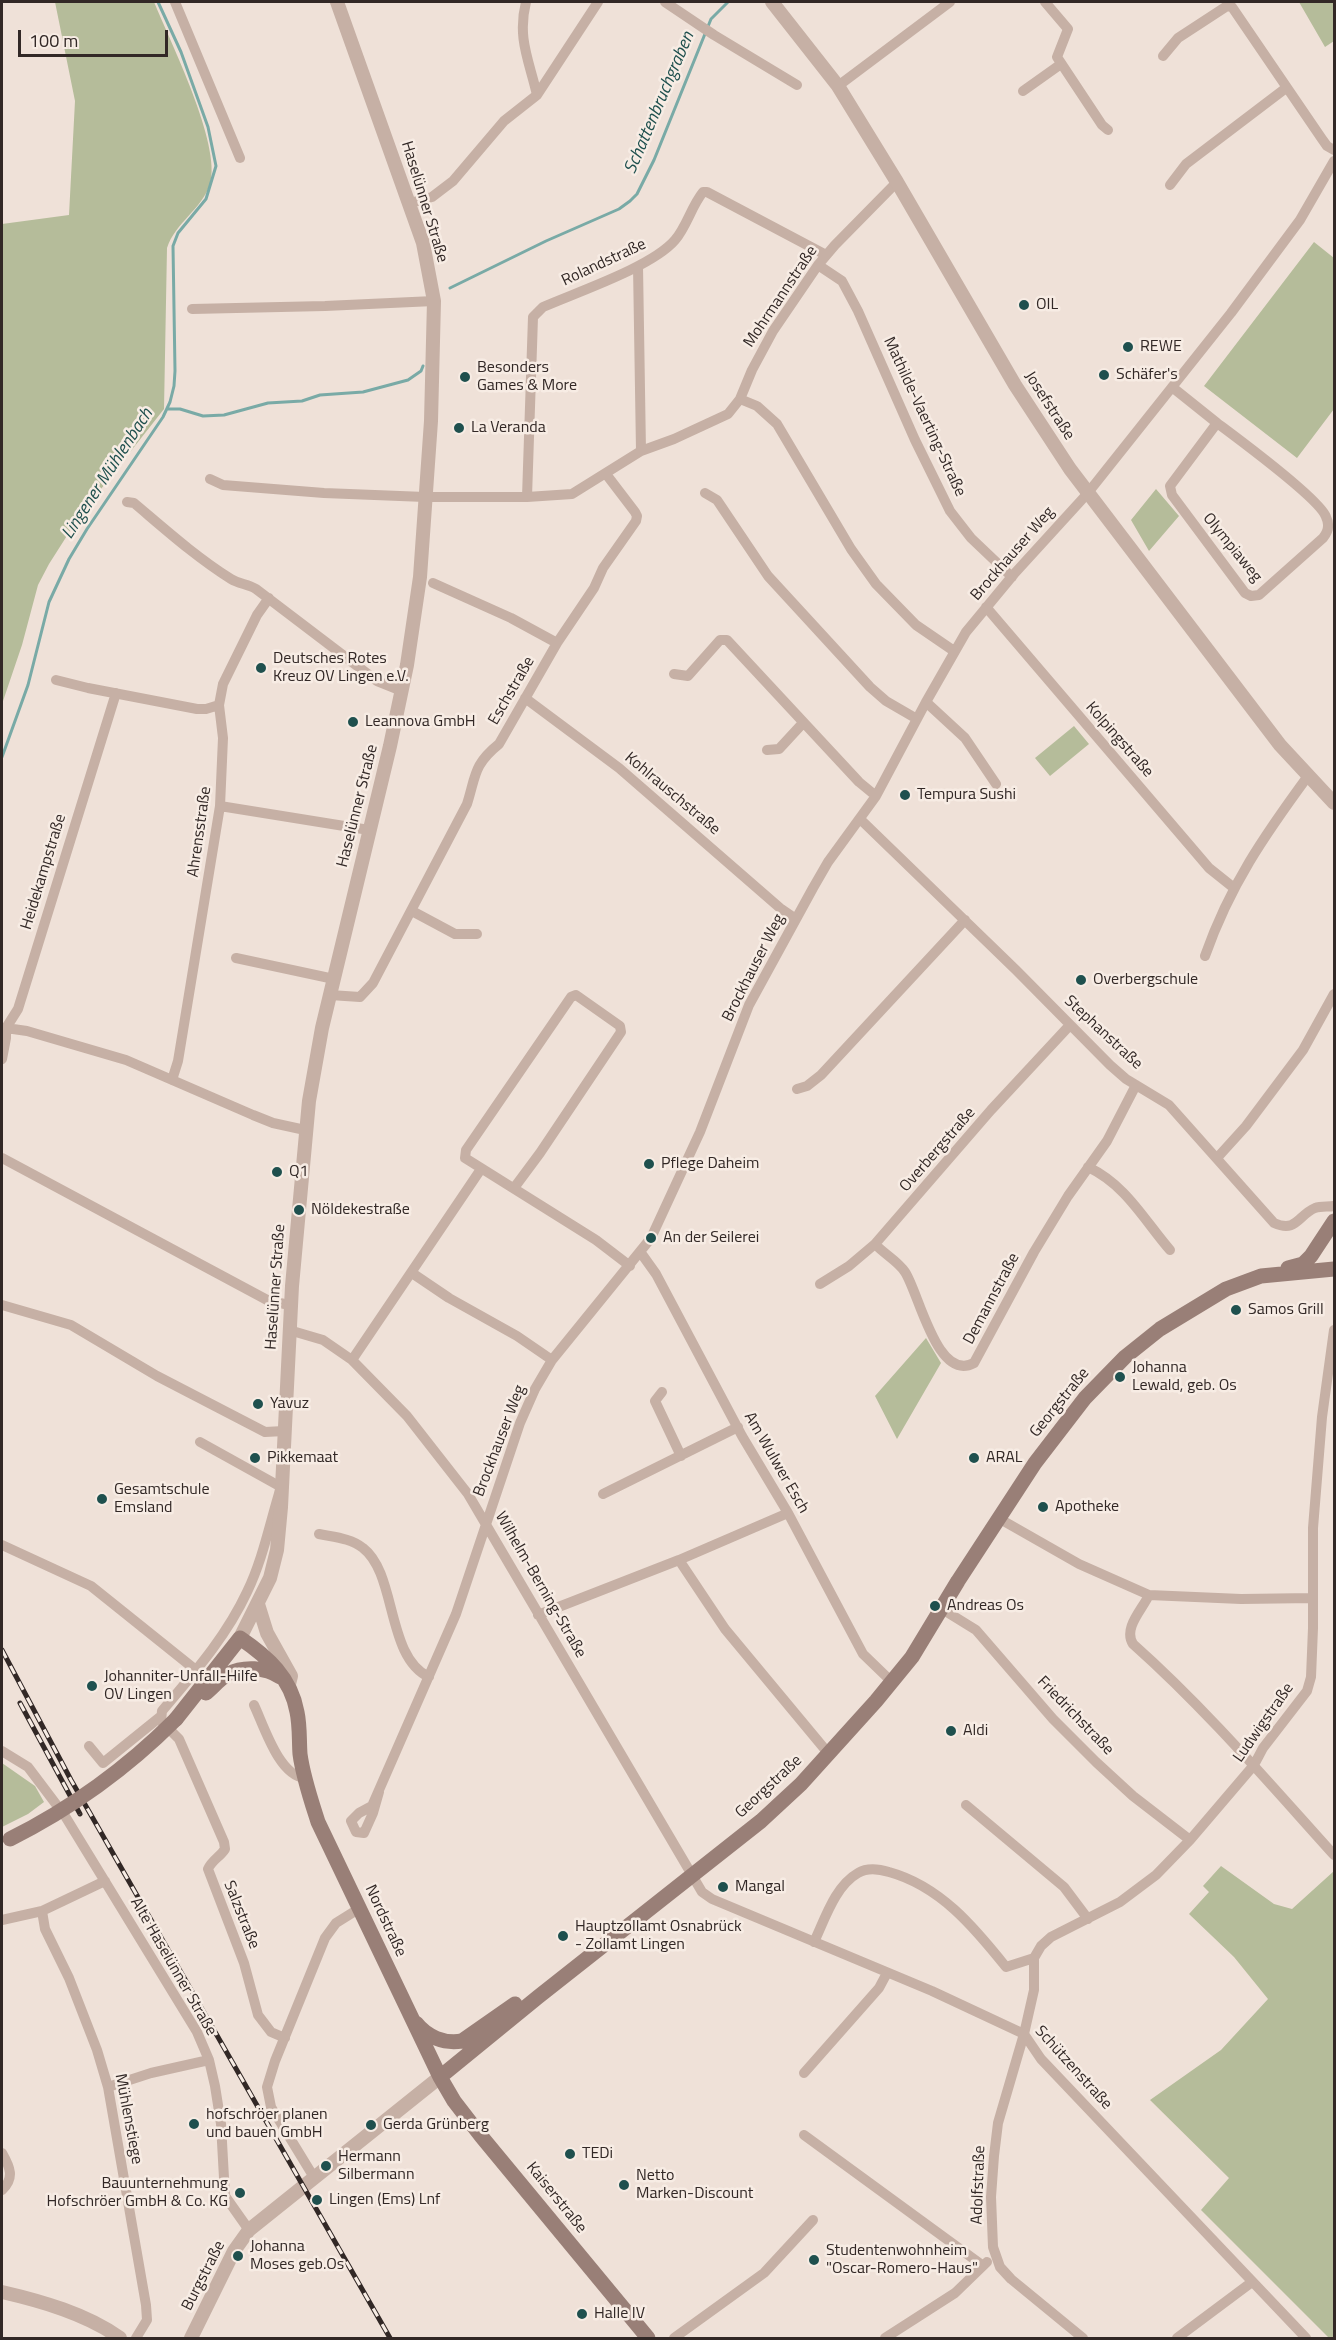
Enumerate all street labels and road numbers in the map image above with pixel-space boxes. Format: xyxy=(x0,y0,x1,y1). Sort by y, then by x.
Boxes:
street label: Haselünner Straße xyxy=(396,139,452,265)
street label: Rolandstraße xyxy=(559,235,649,291)
street label: Mohrmannstraße xyxy=(740,243,822,351)
street label: Mathilde-Vaerting-Straße xyxy=(879,334,969,500)
street label: Josefstraße xyxy=(1020,368,1078,444)
street label: Brockhauser Weg xyxy=(967,503,1059,605)
street label: Olympiaweg xyxy=(1198,509,1266,587)
street label: Eschstraße xyxy=(485,653,539,729)
street label: Kolpingstraße xyxy=(1081,698,1157,782)
street label: Haselünner Straße xyxy=(333,743,383,869)
street label: Kohlrauschstraße xyxy=(620,749,724,839)
street label: Ahrensstraße xyxy=(184,785,216,879)
street label: Heidekampstraße xyxy=(17,812,71,932)
street label: Brockhauser Weg xyxy=(719,911,789,1025)
street label: Stephanstraße xyxy=(1060,992,1146,1074)
street label: Overbergstraße xyxy=(896,1104,980,1196)
street label: Haselünner Straße xyxy=(262,1224,290,1350)
street label: Demannstraße xyxy=(960,1250,1024,1348)
street label: Georgstraße xyxy=(1026,1364,1094,1442)
street label: Brockhauser Weg xyxy=(470,1382,530,1500)
street label: Am Wulwer Esch xyxy=(739,1409,813,1517)
street label: Wilhelm-Berning-Straße xyxy=(490,1508,590,1662)
street label: Friedrichstraße xyxy=(1033,1673,1117,1759)
street label: Ludwigstraße xyxy=(1230,1680,1298,1766)
street label: Georgstraße xyxy=(732,1751,806,1823)
street label: Salzstraße xyxy=(219,1878,263,1952)
street label: Nordstraße xyxy=(360,1882,410,1960)
street label: Alte Haselünner Straße xyxy=(126,1895,220,2039)
street label: Schützenstraße xyxy=(1030,2022,1116,2114)
street label: Mühlenstiege xyxy=(110,2072,146,2166)
street label: Adolfstraße xyxy=(968,2145,990,2225)
street label: Kaiserstraße xyxy=(522,2159,590,2237)
street label: Burgstraße xyxy=(178,2238,230,2314)

